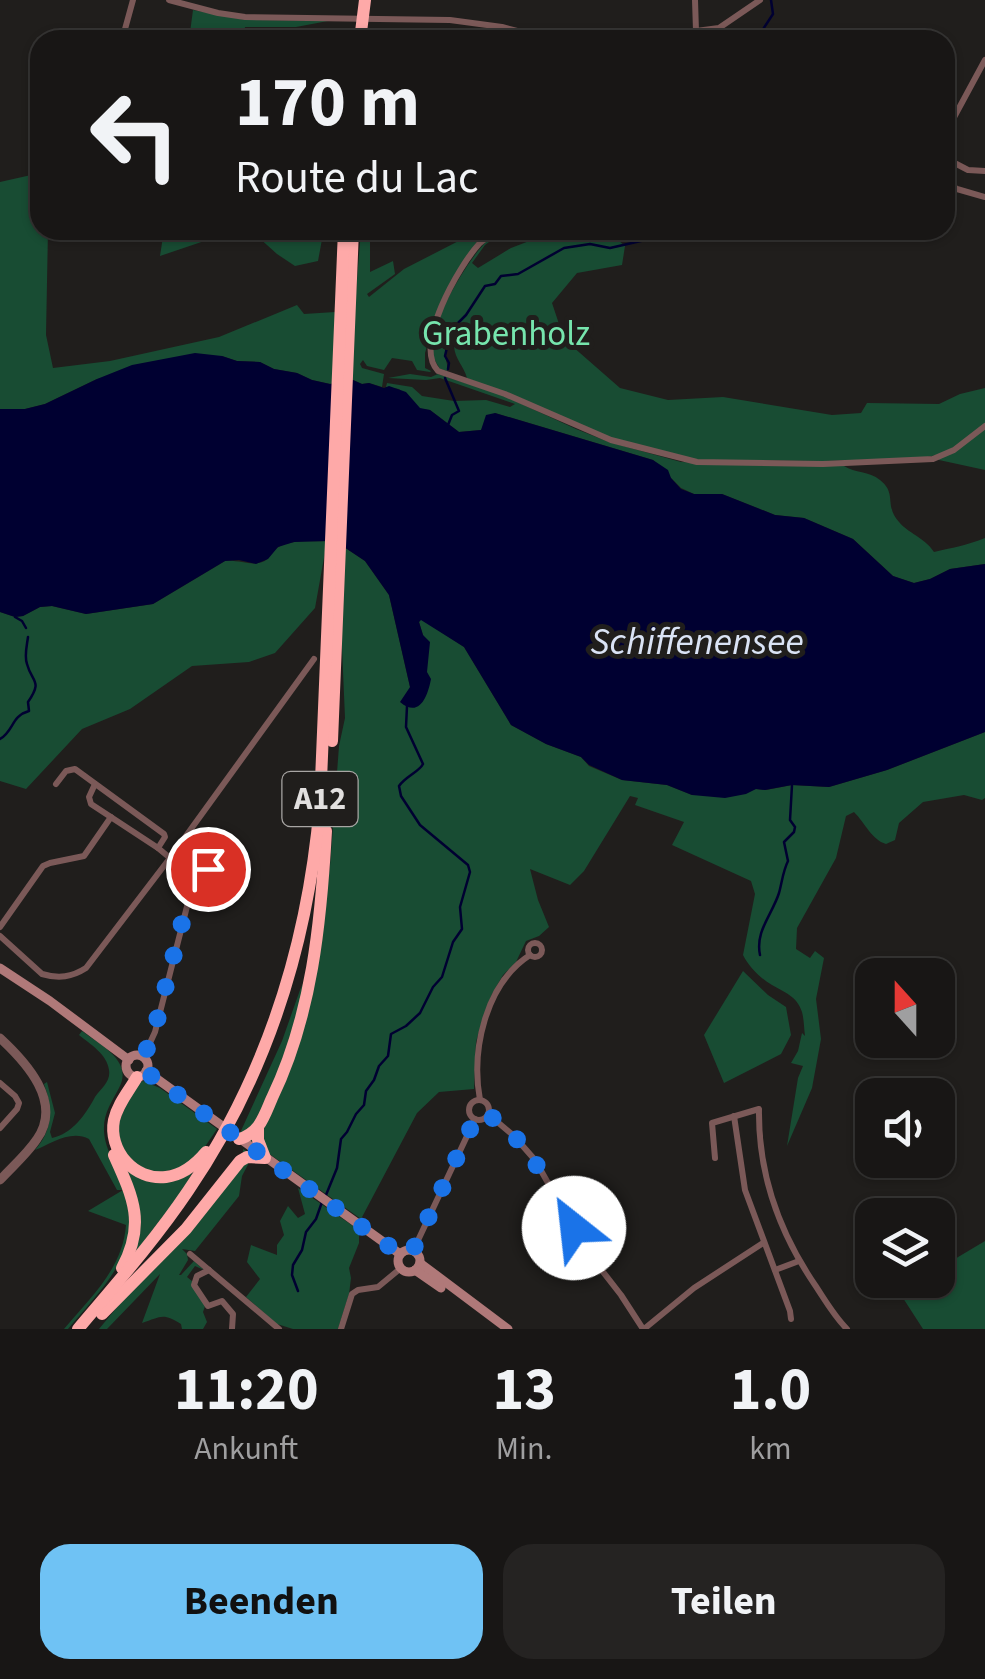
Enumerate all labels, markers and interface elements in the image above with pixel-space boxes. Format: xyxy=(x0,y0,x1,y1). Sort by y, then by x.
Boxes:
text: 170 m xyxy=(235,53,420,153)
icon: left xyxy=(70,70,200,200)
text: Route du Lac xyxy=(235,146,478,210)
park label: Grabenholz xyxy=(422,309,590,359)
water label: Schiffenensee xyxy=(590,615,804,669)
road number: A12 xyxy=(282,772,358,826)
pin xyxy=(166,827,251,912)
icon: arrive xyxy=(181,842,236,897)
north arrow xyxy=(855,958,955,1058)
map controls xyxy=(855,958,955,1298)
button: sound xyxy=(855,1078,955,1178)
position arrow xyxy=(522,1176,626,1280)
button: layers xyxy=(855,1198,955,1298)
text: 11:20 xyxy=(174,1348,319,1433)
text: 13 xyxy=(492,1348,556,1433)
text: 1.0 xyxy=(730,1348,811,1433)
text: Ankunft xyxy=(194,1426,298,1472)
text: Min. xyxy=(496,1426,552,1472)
text: km xyxy=(749,1426,792,1472)
button: Beenden xyxy=(40,1544,483,1659)
button: Teilen xyxy=(503,1544,945,1659)

